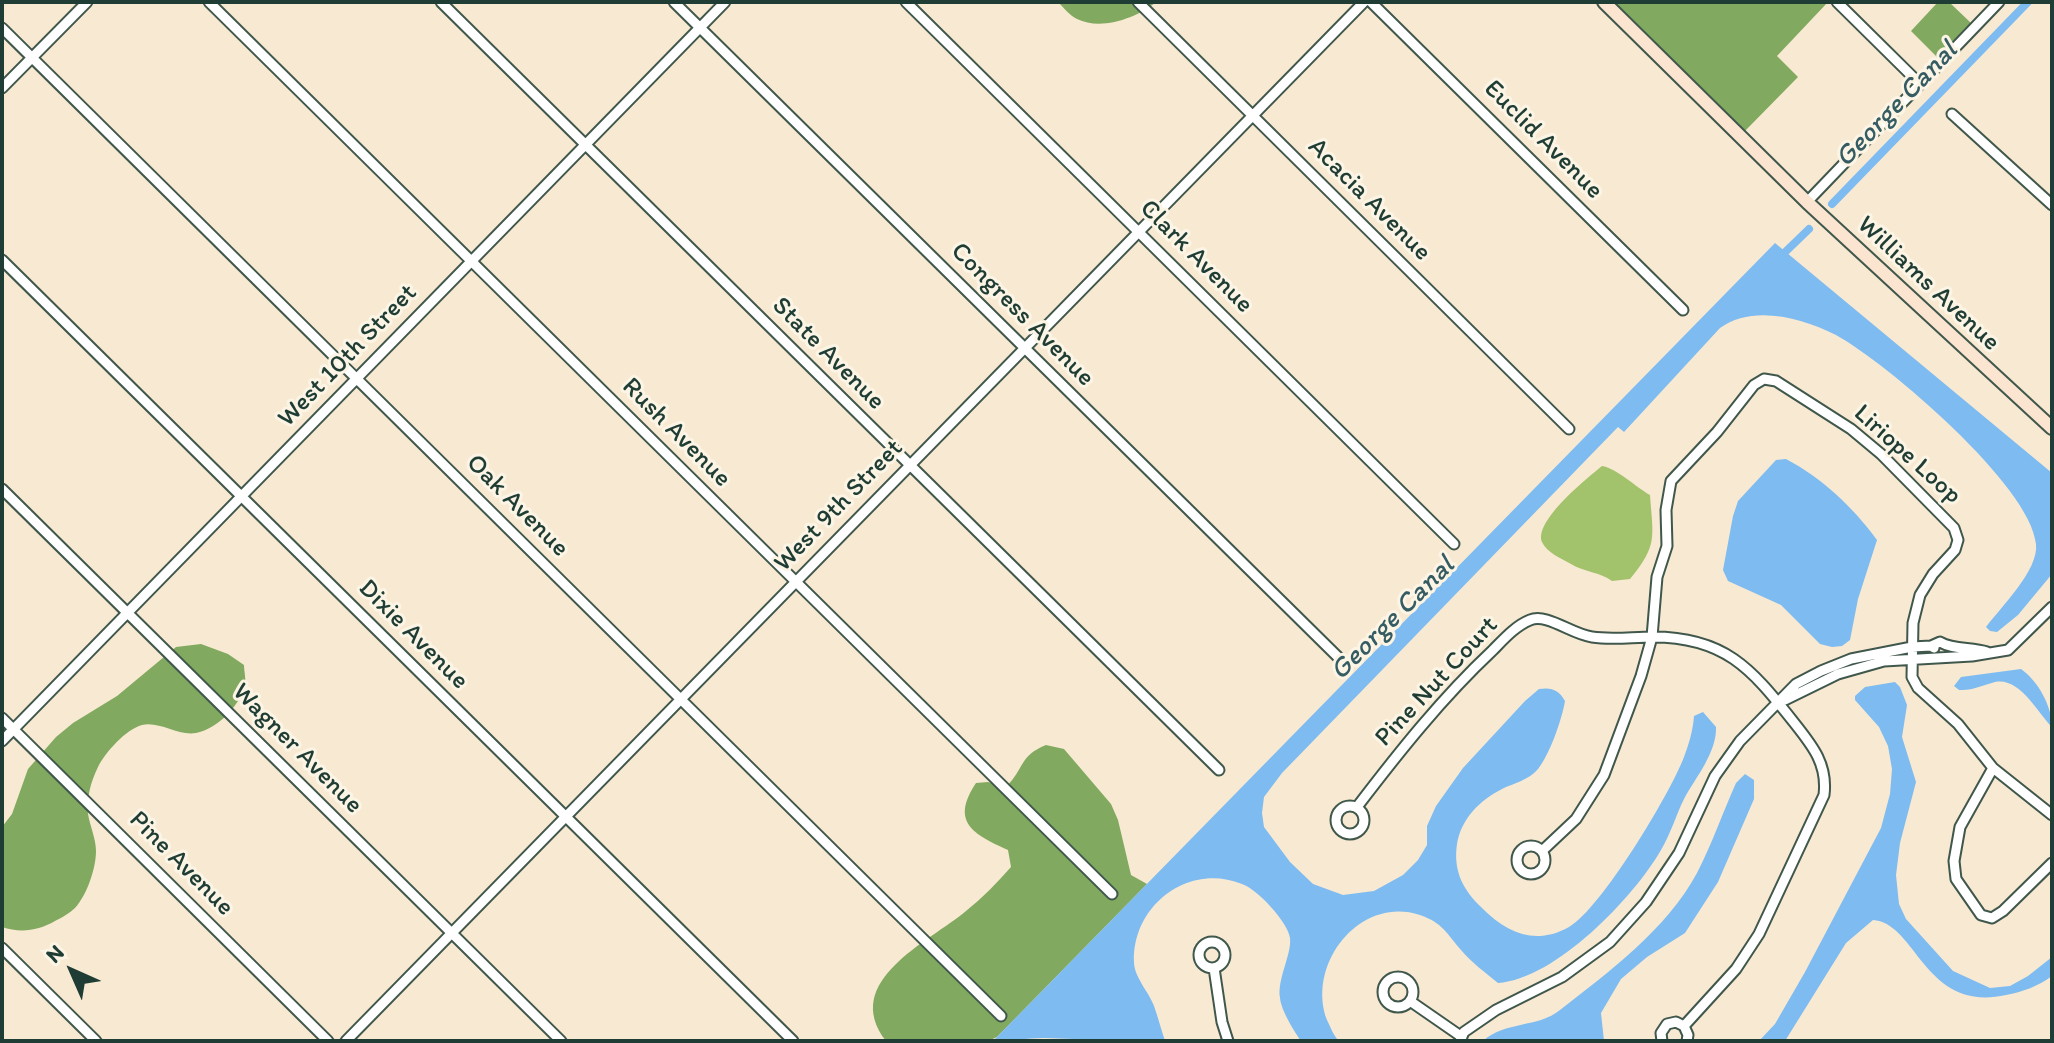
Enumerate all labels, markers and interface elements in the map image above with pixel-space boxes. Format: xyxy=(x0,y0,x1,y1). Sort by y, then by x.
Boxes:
water label: George Canal xyxy=(1829,35,1965,175)
street label: Euclid Avenue xyxy=(1477,74,1609,206)
street label: Acacia Avenue xyxy=(1301,132,1437,268)
street label: Clark Avenue xyxy=(1133,194,1259,320)
street label: Williams Avenue xyxy=(1850,210,2006,358)
street label: Congress Avenue xyxy=(943,236,1101,394)
street label: West 10th Street xyxy=(272,278,424,434)
street label: State Avenue xyxy=(765,291,891,417)
street label: Rush Avenue xyxy=(615,372,737,494)
street label: Liriope Loop xyxy=(1847,398,1967,512)
street label: West 9th Street xyxy=(768,433,910,579)
street label: Oak Avenue xyxy=(459,448,575,564)
water label: George Canal xyxy=(1324,550,1462,688)
street label: Dixie Avenue xyxy=(351,573,475,697)
street label: Pine Nut Court xyxy=(1369,611,1505,753)
street label: Wagner Avenue xyxy=(225,677,369,821)
street label: Pine Avenue xyxy=(122,805,240,923)
north arrow xyxy=(32,931,112,1011)
text: N xyxy=(40,939,69,968)

